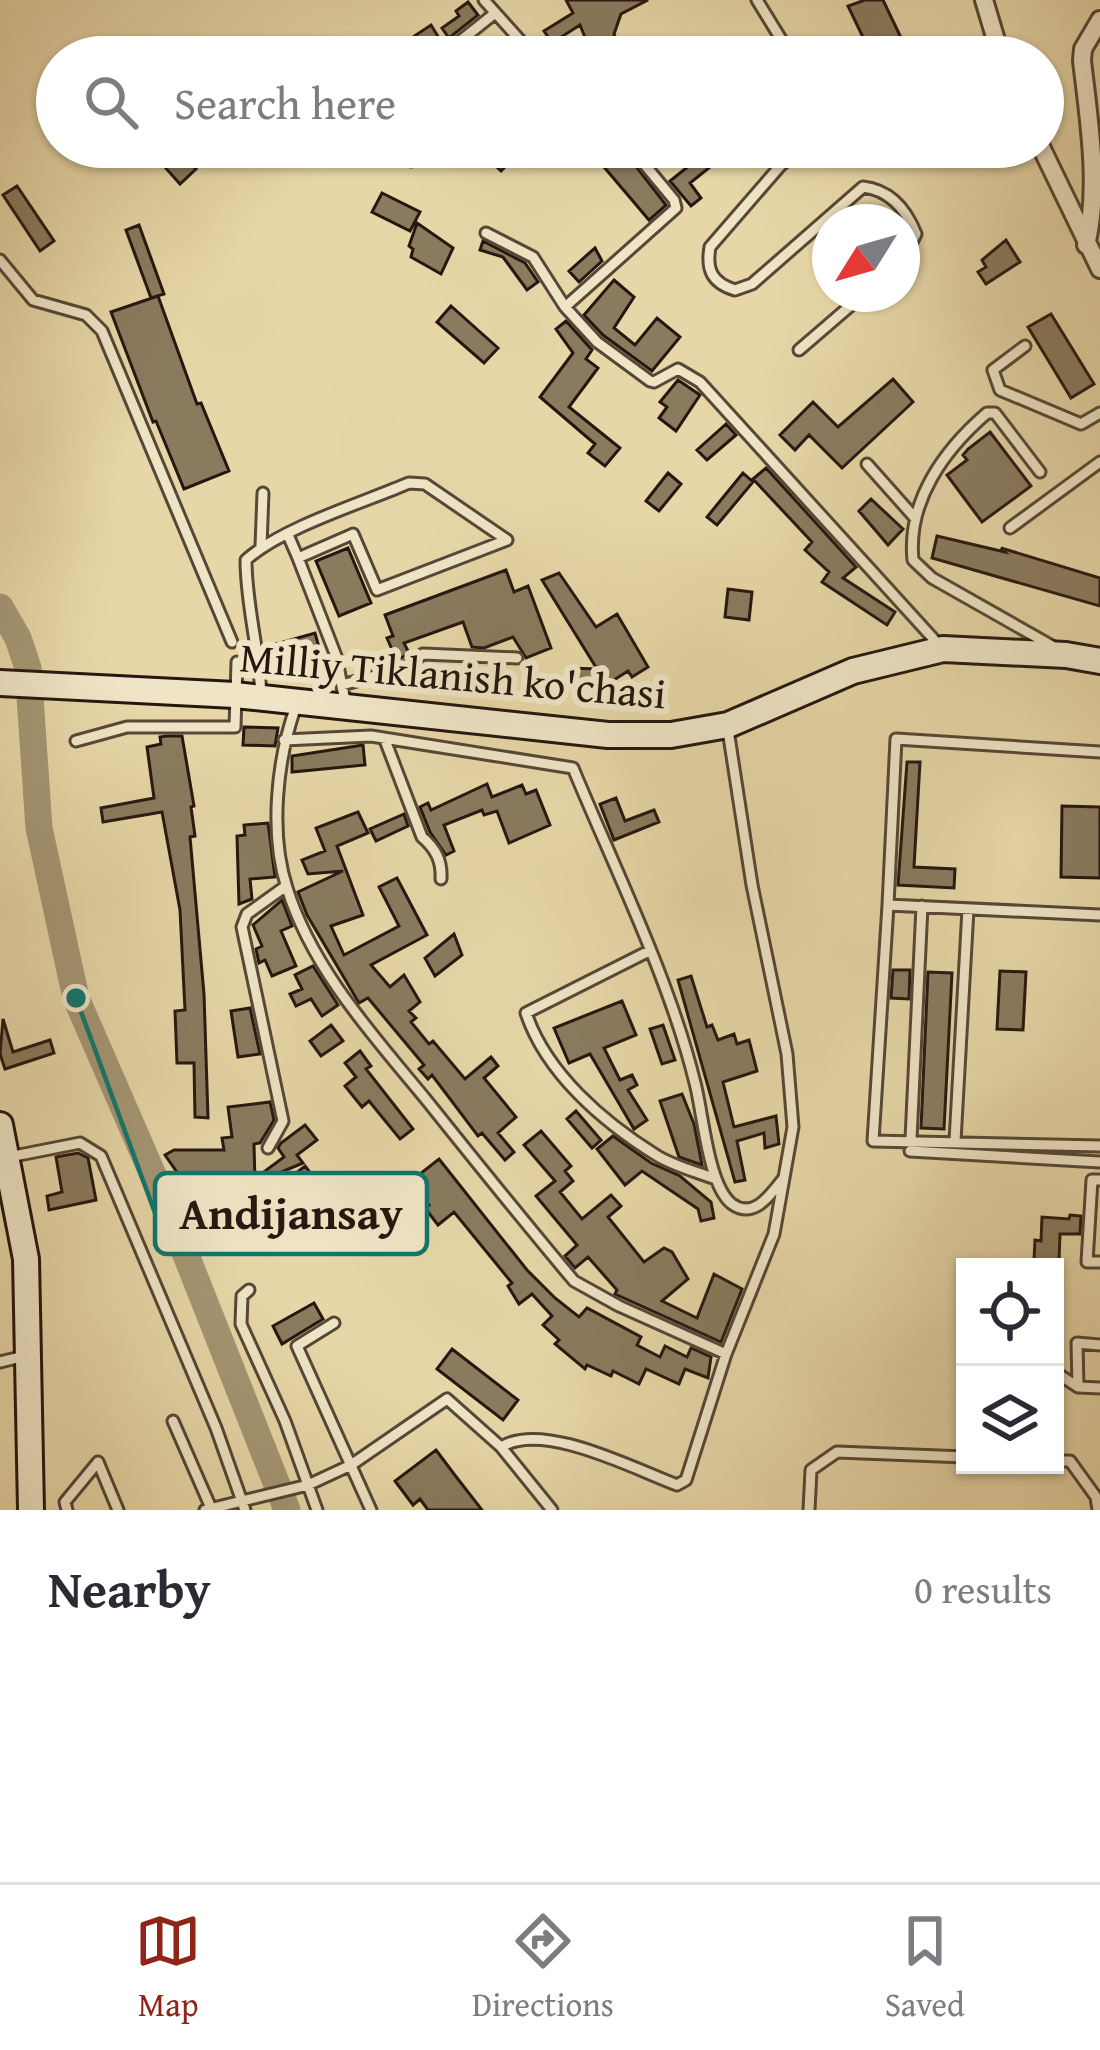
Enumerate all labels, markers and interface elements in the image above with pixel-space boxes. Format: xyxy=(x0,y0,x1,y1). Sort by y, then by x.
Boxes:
search box xyxy=(36,36,1064,168)
icon: search xyxy=(78,69,144,135)
text: Search here xyxy=(174,70,396,135)
north arrow xyxy=(812,204,920,312)
street label: Milliy Tiklanish ko'chasi xyxy=(237,625,669,724)
callout: Andijansay xyxy=(155,1173,427,1254)
text: Andijansay xyxy=(179,1180,403,1245)
map controls xyxy=(956,1258,1064,1474)
button: locate xyxy=(956,1258,1064,1366)
button: layers xyxy=(956,1366,1064,1474)
text: Nearby xyxy=(48,1551,211,1626)
text: 0 results xyxy=(914,1560,1052,1617)
tab: Map xyxy=(135,1908,201,2028)
tab: Directions xyxy=(472,1908,614,2028)
tab: Saved xyxy=(885,1908,965,2028)

